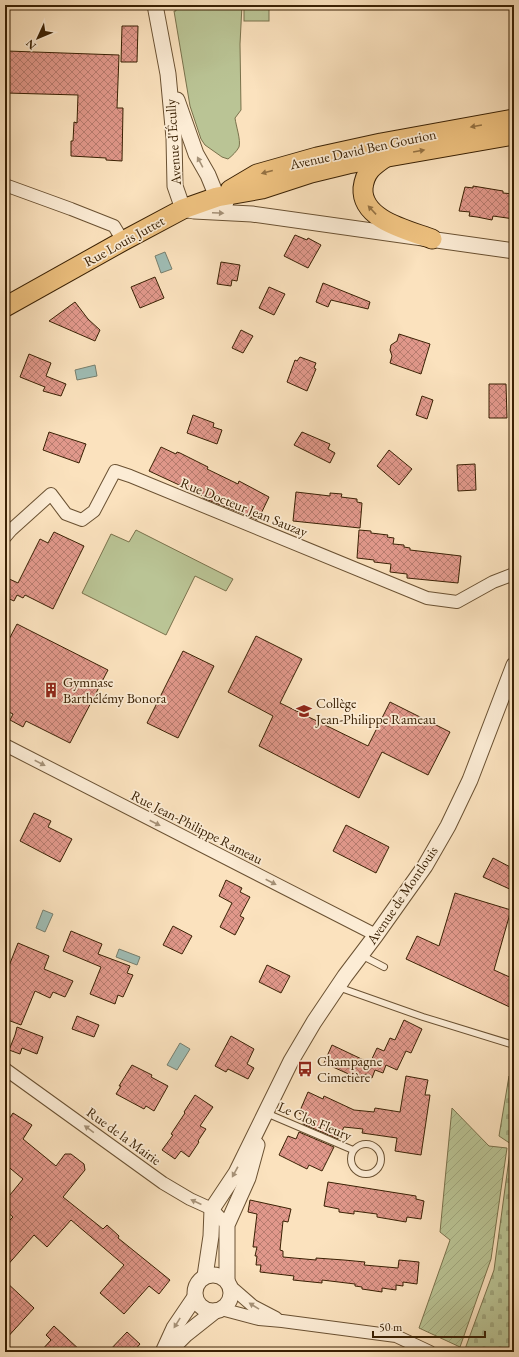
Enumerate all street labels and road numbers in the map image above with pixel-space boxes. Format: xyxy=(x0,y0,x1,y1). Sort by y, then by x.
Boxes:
street label: Avenue d'Écully xyxy=(161,97,185,187)
street label: Avenue David Ben Gourion xyxy=(287,125,438,174)
street label: Rue Louis Juttet xyxy=(80,211,168,271)
street label: Rue Docteur Jean Sauzay xyxy=(178,473,311,541)
street label: Rue Jean-Philippe Rameau xyxy=(128,786,266,868)
street label: Avenue de Montlouis xyxy=(362,842,442,949)
street label: Le Clos Fleury xyxy=(276,1097,355,1145)
street label: Rue de la Mairie xyxy=(83,1103,165,1169)

